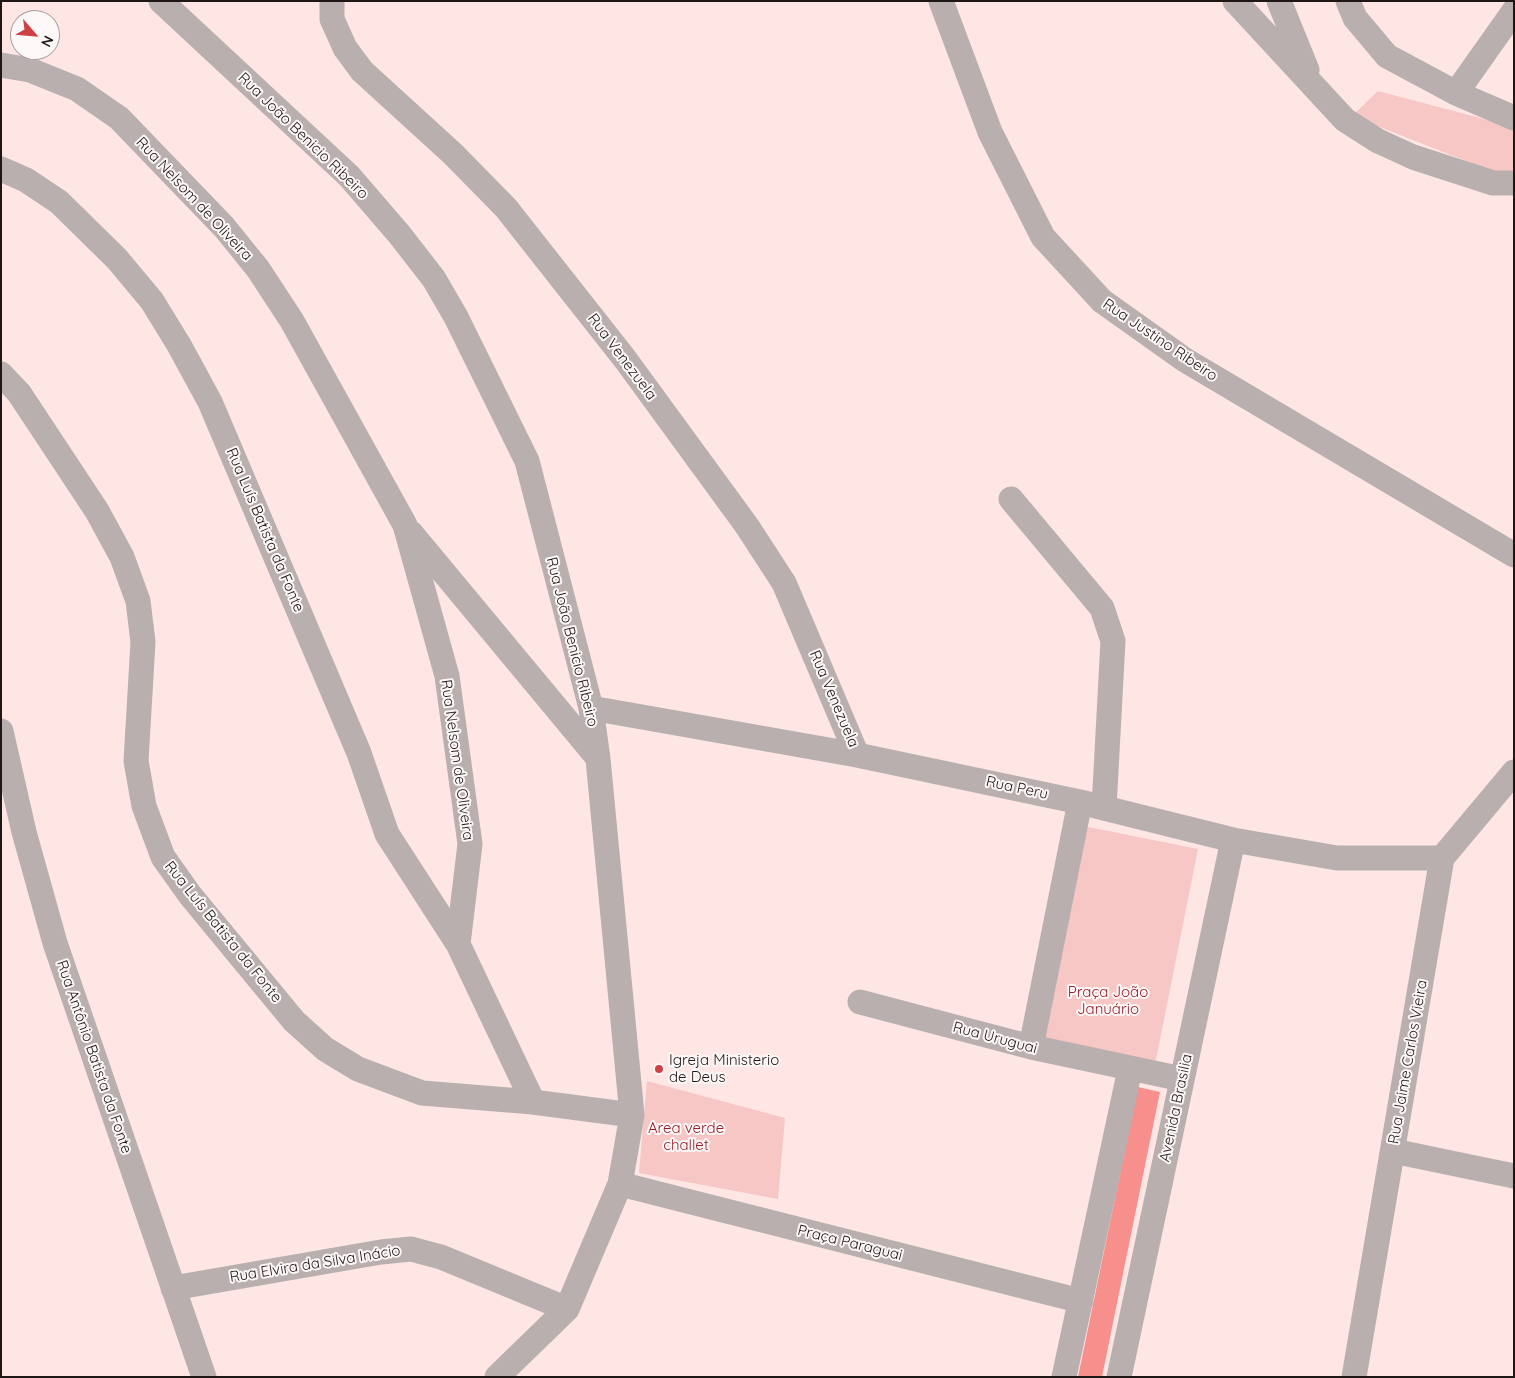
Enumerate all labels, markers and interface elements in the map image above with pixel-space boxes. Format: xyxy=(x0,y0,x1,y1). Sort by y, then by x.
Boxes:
north arrow xyxy=(10,10,60,60)
text: N xyxy=(37,33,58,50)
street label: Rua João Benicio Ribeiro xyxy=(234,69,372,203)
street label: Rua Nelsom de Oliveira xyxy=(132,133,256,265)
street label: Rua Justino Ribeiro xyxy=(1099,295,1221,385)
street label: Rua Venezuela xyxy=(584,310,660,404)
street label: Rua Luís Batista da Fonte xyxy=(222,445,308,615)
street label: Rua João Benicio Ribeiro xyxy=(542,555,602,729)
street label: Rua Venezuela xyxy=(805,648,863,750)
street label: Rua Nelsom de Oliveira xyxy=(437,678,477,842)
street label: Rua Peru xyxy=(984,773,1050,803)
street label: Rua Luís Batista da Fonte xyxy=(160,858,286,1006)
street label: Rua Antônio Batista da Fonte xyxy=(52,958,136,1156)
street label: Rua Jaime Carlos Vieira xyxy=(1385,978,1431,1146)
park label: Praça João Januário xyxy=(1068,983,1148,1018)
street label: Rua Uruguai xyxy=(951,1018,1039,1058)
place label: Igreja Ministerio de Deus xyxy=(669,1051,779,1086)
street label: Avenida Brasilia xyxy=(1156,1052,1196,1164)
marker: Igreja Ministerio de Deus xyxy=(653,1063,665,1075)
park label: Area verde challet xyxy=(648,1119,724,1154)
street label: Praça Paraguai xyxy=(796,1221,904,1265)
street label: Rua Elvira da Silva Inácio xyxy=(228,1242,402,1286)

